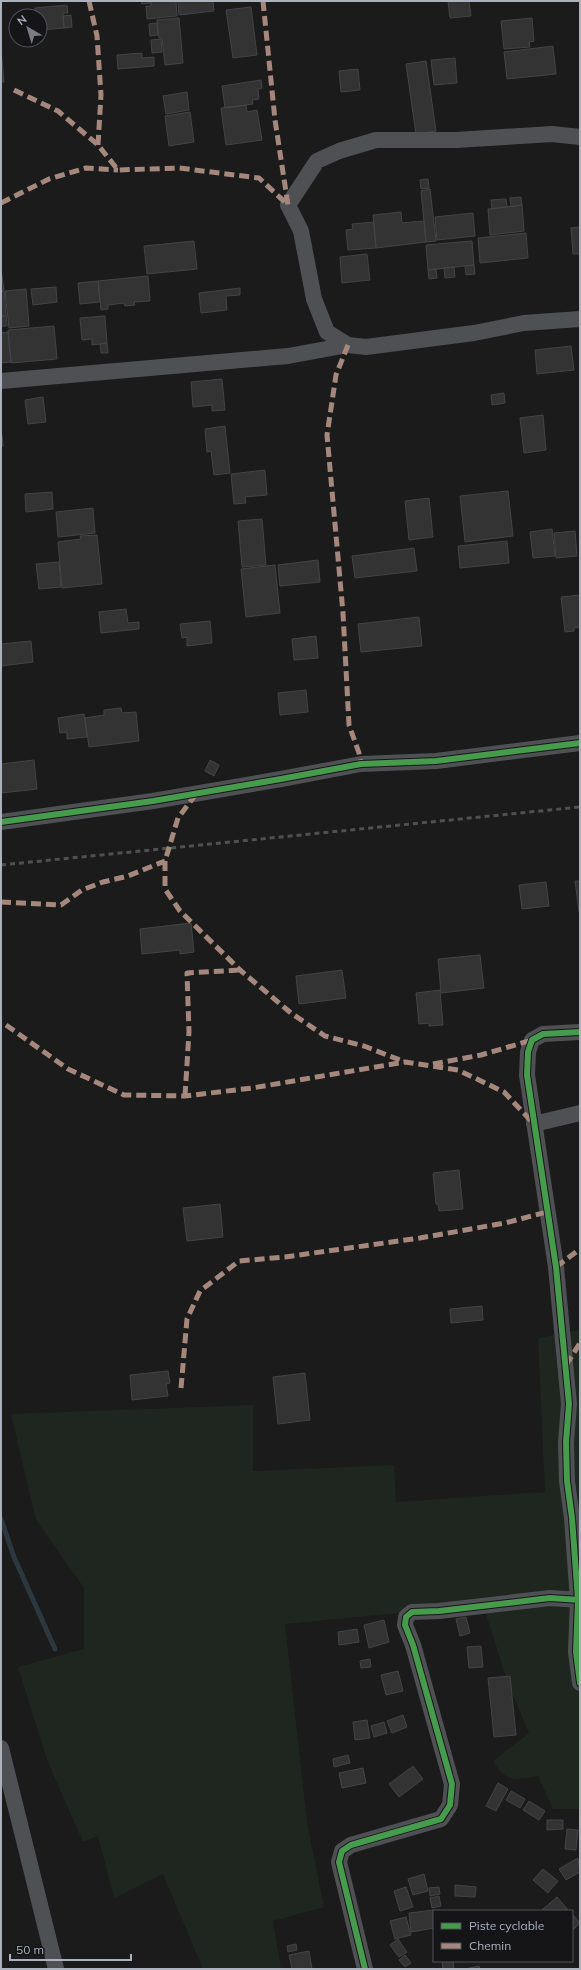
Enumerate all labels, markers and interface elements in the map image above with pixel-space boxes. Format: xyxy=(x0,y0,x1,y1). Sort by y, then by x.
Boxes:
north arrow xyxy=(8,8,48,48)
text: N xyxy=(14,12,29,28)
legend xyxy=(433,1910,573,1962)
text: Piste cyclable xyxy=(469,1918,544,1933)
scale bar xyxy=(10,1936,131,1962)
text: Chemin xyxy=(469,1938,511,1953)
text: 50 m xyxy=(16,1942,44,1957)

